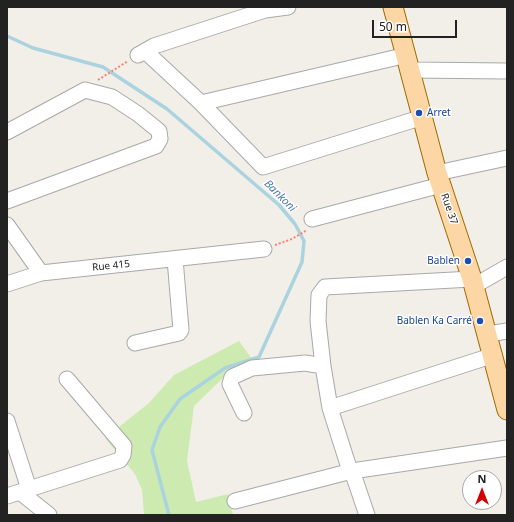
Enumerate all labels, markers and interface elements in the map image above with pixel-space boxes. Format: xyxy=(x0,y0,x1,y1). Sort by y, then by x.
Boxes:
scale bar xyxy=(374,12,459,38)
text: 50 m xyxy=(379,18,407,35)
place label: Arret xyxy=(427,107,451,119)
marker: Arret xyxy=(414,108,424,118)
water label: Bankoni xyxy=(261,177,299,215)
street label: Rue 37 xyxy=(438,192,460,226)
place label: Bablen xyxy=(427,255,460,267)
marker: Bablen xyxy=(463,256,473,266)
street label: Rue 415 xyxy=(92,258,130,274)
place label: Bablen Ka Carré xyxy=(397,315,472,327)
marker: Bablen Ka Carré xyxy=(475,316,485,326)
north arrow xyxy=(462,470,502,510)
text: N xyxy=(478,471,486,486)

